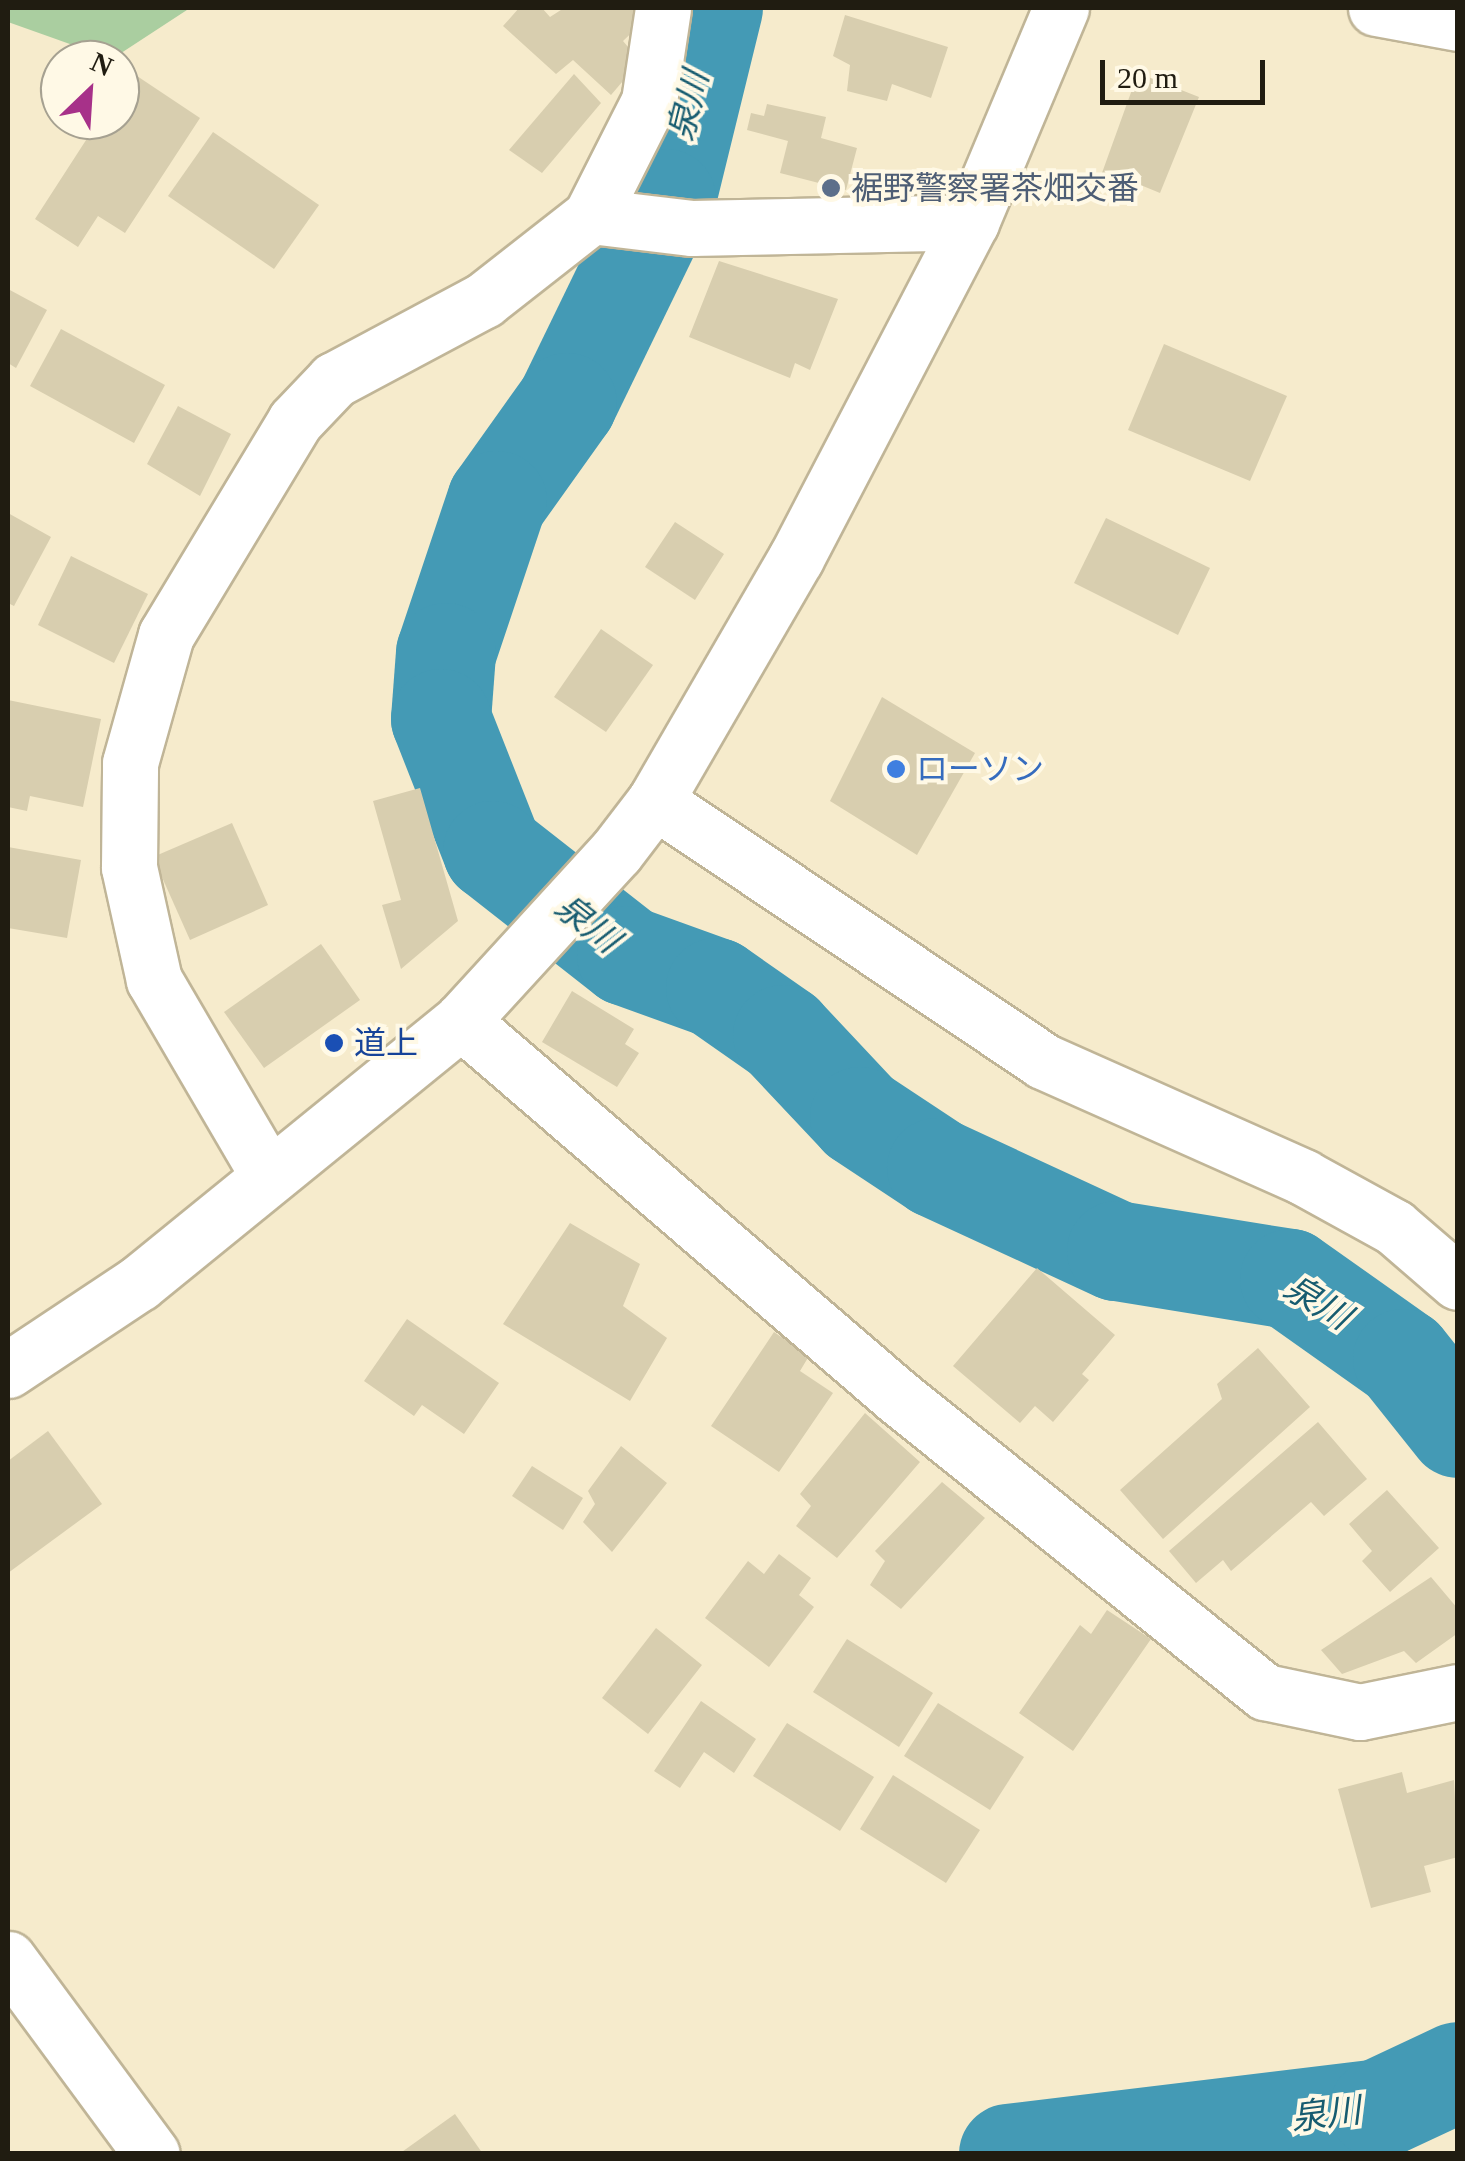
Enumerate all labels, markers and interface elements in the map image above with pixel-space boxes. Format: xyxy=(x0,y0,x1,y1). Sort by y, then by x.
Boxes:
north arrow xyxy=(40,40,140,140)
scale bar xyxy=(1105,40,1270,102)
text: N xyxy=(86,46,118,82)
text: 20 m xyxy=(1117,61,1178,94)
water label: 泉川 xyxy=(660,67,718,145)
place label: 裾野警察署茶畑交番 xyxy=(851,169,1139,207)
marker: 裾野警察署茶畑交番 xyxy=(820,177,842,199)
place label: ローソン xyxy=(916,750,1044,788)
marker: ローソン xyxy=(885,758,907,780)
water label: 泉川 xyxy=(546,886,628,962)
place label: 道上 xyxy=(354,1024,418,1062)
marker: 道上 xyxy=(323,1032,345,1054)
water label: 泉川 xyxy=(1276,1267,1358,1339)
water label: 泉川 xyxy=(1289,2090,1363,2140)

